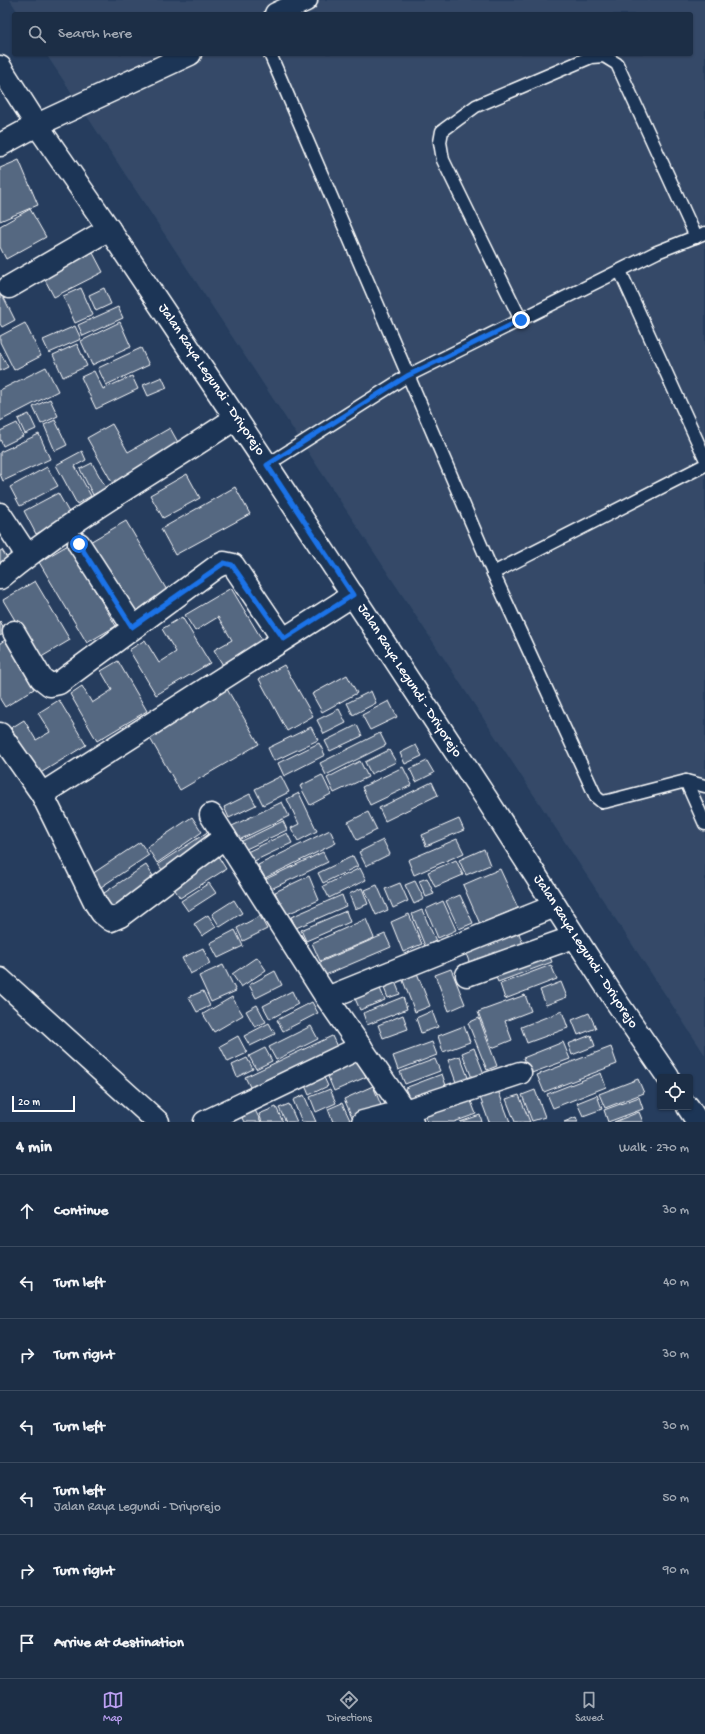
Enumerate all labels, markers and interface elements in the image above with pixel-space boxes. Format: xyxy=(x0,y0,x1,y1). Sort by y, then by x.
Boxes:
search box xyxy=(12,12,693,56)
icon: search xyxy=(26,23,48,45)
text: Search here xyxy=(58,25,132,43)
street label: Jalan Raya Legundi - Driyorejo xyxy=(154,301,268,459)
route end xyxy=(512,311,530,329)
route start xyxy=(70,535,88,553)
street label: Jalan Raya Legundi - Driyorejo xyxy=(353,601,465,761)
street label: Jalan Raya Legundi - Driyorejo xyxy=(529,872,641,1032)
map controls xyxy=(657,1074,693,1110)
button: locate xyxy=(657,1074,693,1110)
scale bar xyxy=(12,1094,75,1113)
text: 20 m xyxy=(18,1097,40,1109)
text: 4 min xyxy=(16,1138,52,1158)
text: Walk · 270 m xyxy=(619,1141,689,1156)
icon: ahead xyxy=(16,1200,38,1222)
text: Continue xyxy=(54,1202,108,1220)
text: 30 m xyxy=(663,1203,689,1218)
icon: left xyxy=(16,1272,38,1294)
text: Turn left xyxy=(54,1274,105,1292)
text: 40 m xyxy=(663,1275,689,1290)
icon: right xyxy=(16,1344,38,1366)
text: Turn right xyxy=(54,1346,114,1364)
text: 30 m xyxy=(663,1347,689,1362)
icon: left xyxy=(16,1416,38,1438)
text: Turn left xyxy=(54,1418,105,1436)
text: 30 m xyxy=(663,1419,689,1434)
text: Turn left xyxy=(54,1482,105,1500)
icon: left xyxy=(16,1488,38,1510)
text: 50 m xyxy=(662,1491,689,1506)
text: Jalan Raya Legundi - Driyorejo xyxy=(54,1500,221,1515)
icon: right xyxy=(16,1560,38,1582)
text: Turn right xyxy=(54,1562,114,1580)
text: 90 m xyxy=(663,1563,689,1578)
icon: arrive xyxy=(16,1632,38,1654)
text: Arrive at destination xyxy=(54,1634,184,1652)
tab: Map xyxy=(102,1689,124,1725)
tab: Directions xyxy=(327,1689,372,1725)
tab: Saved xyxy=(575,1689,603,1725)

